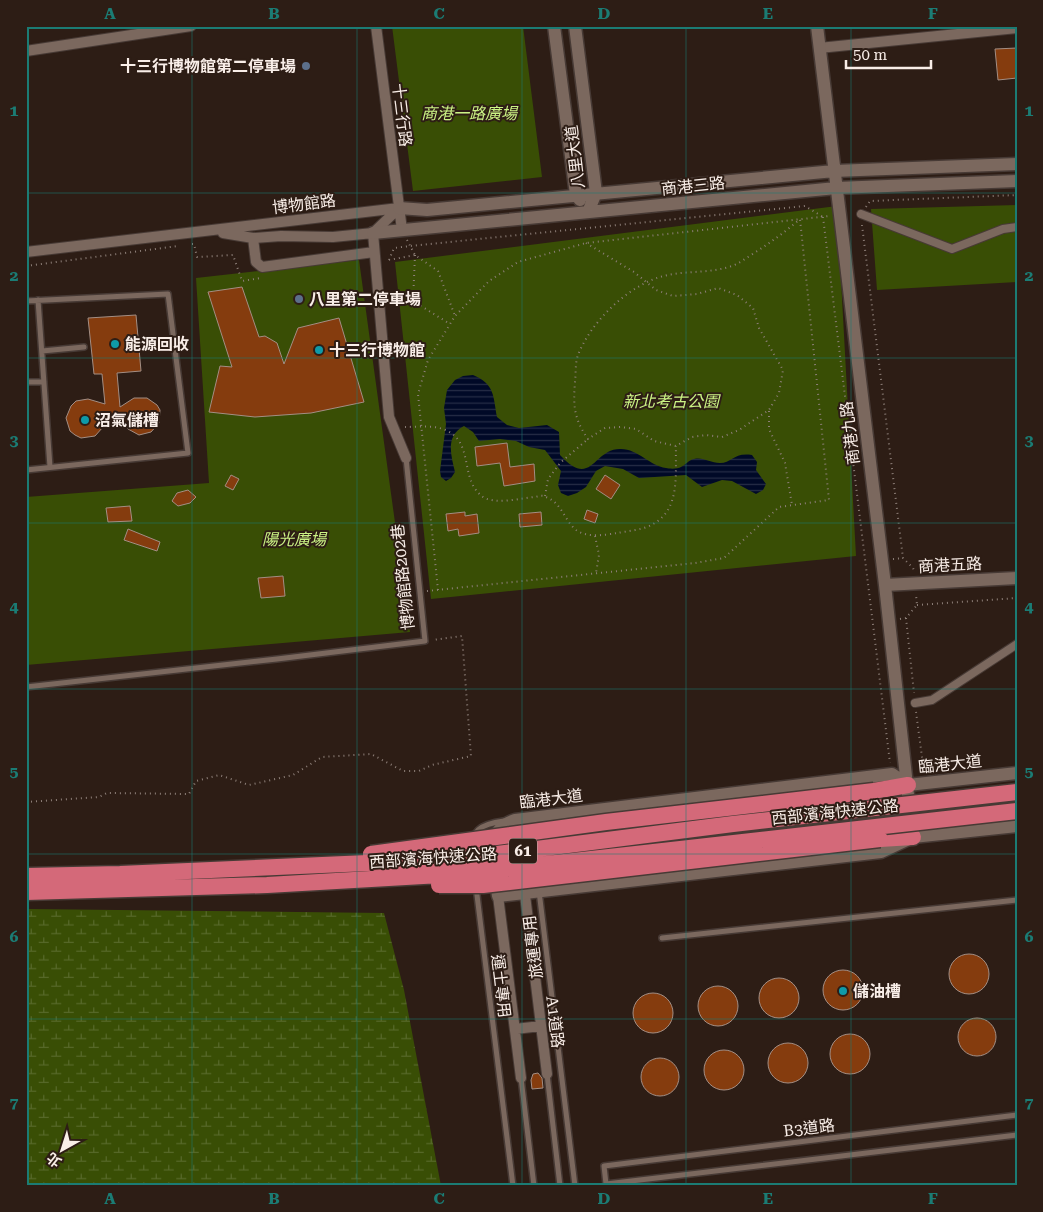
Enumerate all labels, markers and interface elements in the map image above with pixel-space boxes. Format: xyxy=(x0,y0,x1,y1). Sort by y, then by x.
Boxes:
text: A xyxy=(104,4,116,23)
text: B xyxy=(268,4,280,23)
text: C xyxy=(433,4,445,23)
text: D xyxy=(598,4,611,23)
text: E xyxy=(763,4,773,23)
text: F xyxy=(928,4,938,23)
scale bar xyxy=(846,38,930,70)
text: 50 m xyxy=(853,46,888,64)
place label: 十三行博物館第二停車場 xyxy=(120,57,296,76)
marker: 十三行博物館第二停車場 xyxy=(300,60,312,72)
street label: 十三行路 xyxy=(389,82,415,148)
text: 1 xyxy=(10,101,19,120)
text: 1 xyxy=(1025,101,1034,120)
park label: 商港一路廣場 xyxy=(421,104,519,123)
street label: 八里大道 xyxy=(562,124,588,190)
street label: 商港三路 xyxy=(660,173,726,199)
street label: 博物館路 xyxy=(271,191,337,217)
text: 2 xyxy=(10,266,19,285)
text: 2 xyxy=(1025,266,1034,285)
place label: 八里第二停車場 xyxy=(309,290,421,309)
marker: 八里第二停車場 xyxy=(293,293,305,305)
place label: 能源回收 xyxy=(125,335,189,354)
marker: 能源回收 xyxy=(109,338,121,350)
place label: 十三行博物館 xyxy=(329,341,425,360)
marker: 十三行博物館 xyxy=(313,344,325,356)
park label: 新北考古公園 xyxy=(623,392,721,411)
street label: 商港九路 xyxy=(837,400,863,466)
place label: 沼氣儲槽 xyxy=(95,411,159,430)
marker: 沼氣儲槽 xyxy=(79,414,91,426)
text: 3 xyxy=(10,431,19,450)
text: 3 xyxy=(1025,431,1034,450)
street label: 博物館路202巷 xyxy=(388,523,418,631)
park label: 陽光廣場 xyxy=(262,530,328,549)
street label: 商港五路 xyxy=(918,554,982,576)
text: 4 xyxy=(10,597,19,616)
text: 4 xyxy=(1025,597,1034,616)
street label: 臨港大道 xyxy=(917,751,983,777)
text: 5 xyxy=(10,762,19,781)
text: 5 xyxy=(1025,762,1034,781)
street label: 臨港大道 xyxy=(518,786,584,812)
street label: 西部濱海快速公路 xyxy=(770,796,900,828)
road number: 61 xyxy=(509,838,537,864)
street label: 西部濱海快速公路 xyxy=(368,844,498,872)
street label: 旅運專用 xyxy=(520,914,546,980)
text: 6 xyxy=(10,927,19,946)
text: 6 xyxy=(1025,927,1034,946)
street label: 運土專用 xyxy=(488,953,514,1019)
place label: 儲油槽 xyxy=(853,982,901,1001)
marker: 儲油槽 xyxy=(837,985,849,997)
street label: A1道路 xyxy=(542,995,568,1049)
text: 7 xyxy=(10,1093,19,1112)
text: 7 xyxy=(1025,1093,1034,1112)
street label: B3道路 xyxy=(782,1115,836,1141)
north arrow xyxy=(38,1124,88,1174)
text: 北 xyxy=(43,1149,64,1171)
text: A xyxy=(104,1189,116,1208)
text: B xyxy=(268,1189,280,1208)
text: C xyxy=(433,1189,445,1208)
text: D xyxy=(598,1189,611,1208)
text: E xyxy=(763,1189,773,1208)
text: F xyxy=(928,1189,938,1208)

